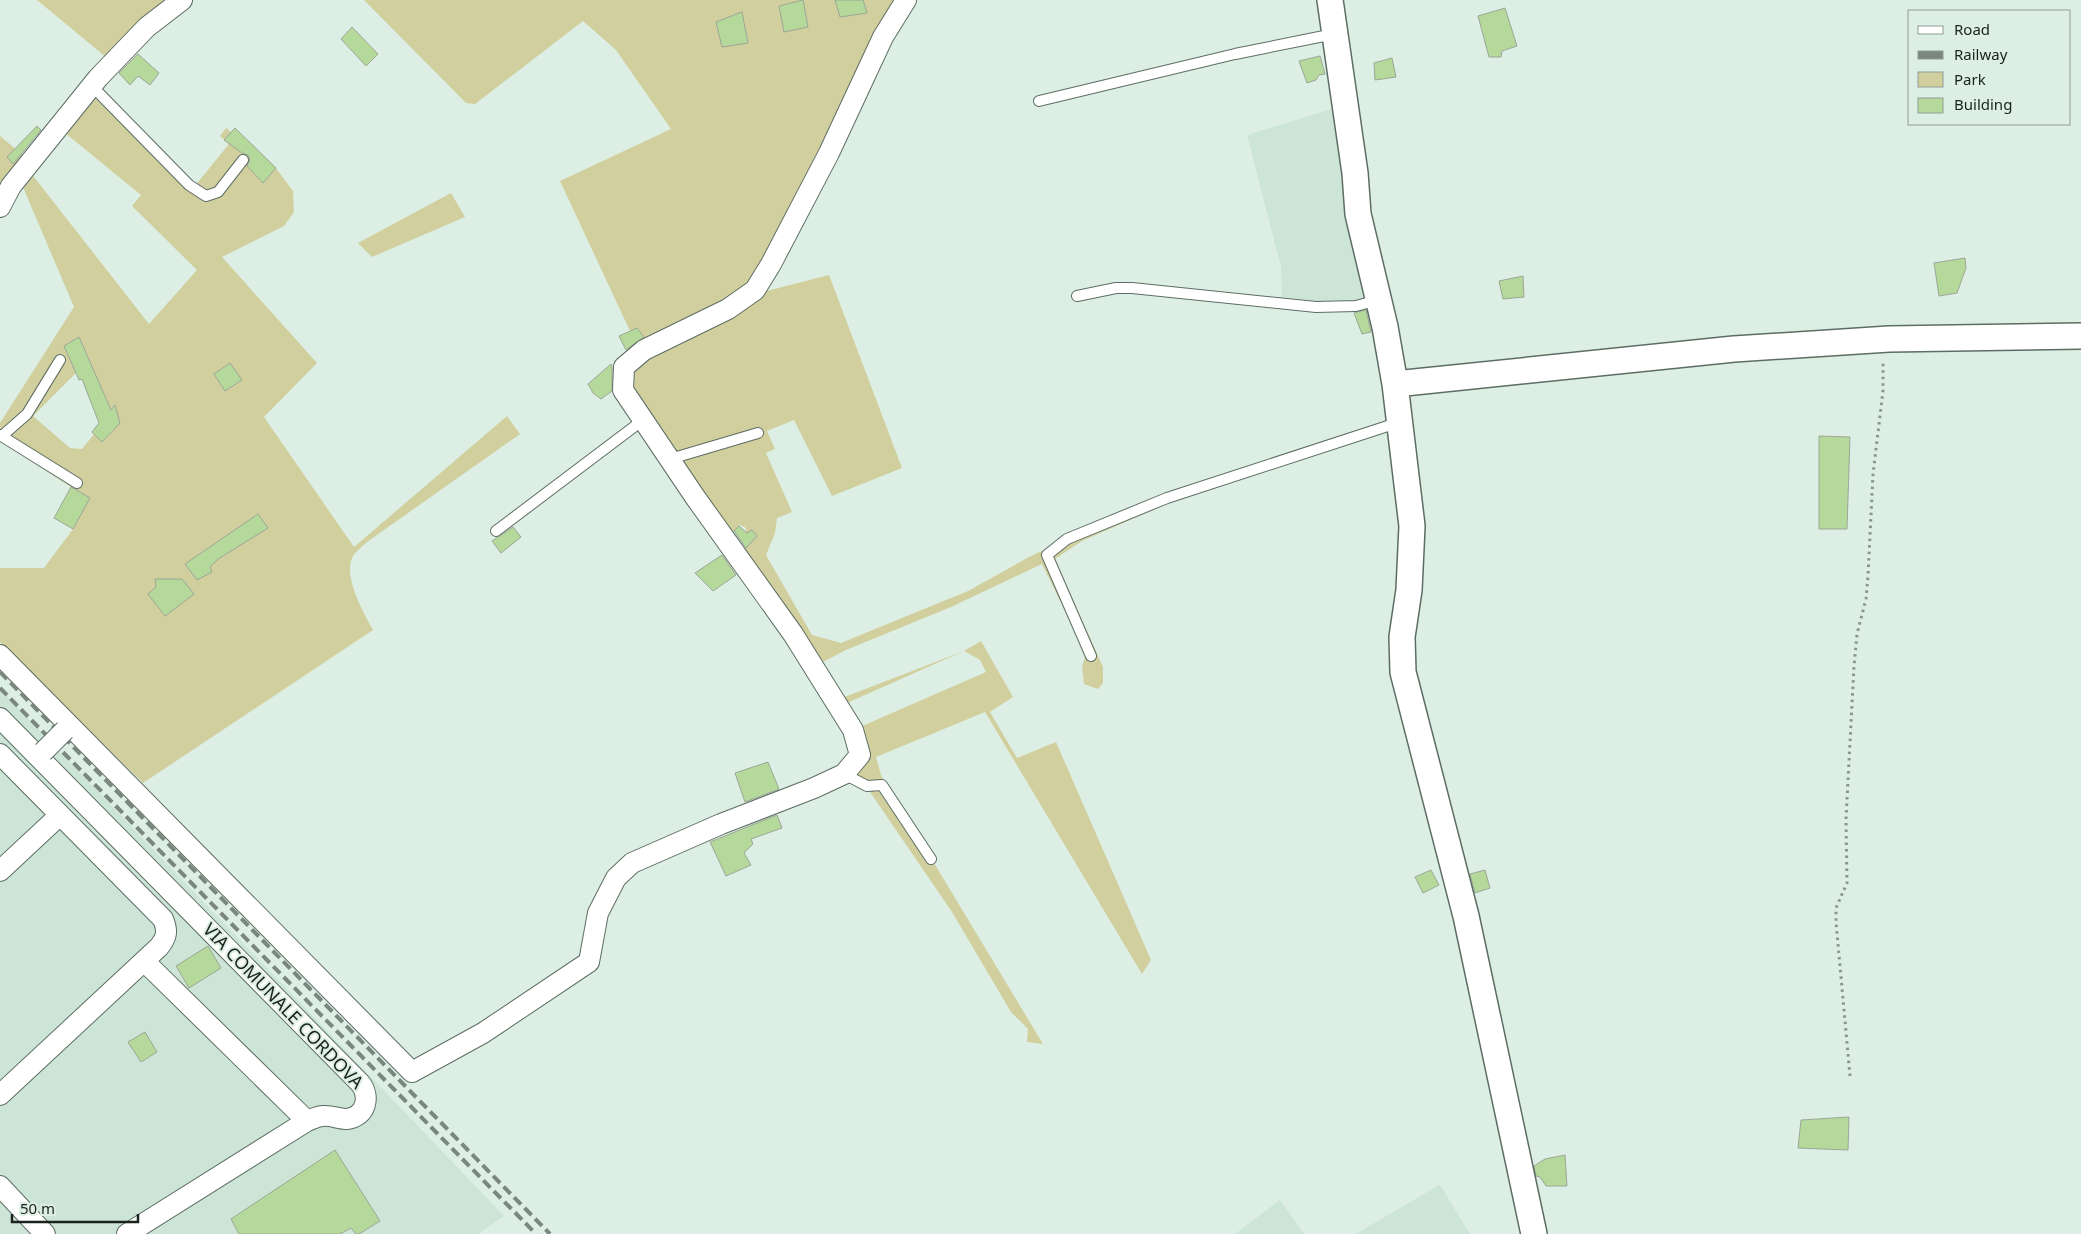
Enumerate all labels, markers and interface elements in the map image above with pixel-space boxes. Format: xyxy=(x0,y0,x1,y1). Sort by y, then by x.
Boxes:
legend xyxy=(1908,10,2071,125)
text: Road xyxy=(1954,19,1990,39)
text: Railway xyxy=(1954,44,2008,64)
text: Park xyxy=(1954,69,1986,89)
text: Building xyxy=(1954,94,2012,114)
street label: VIA COMUNALE CORDOVA xyxy=(198,917,370,1094)
scale bar xyxy=(12,1192,139,1224)
text: 50 m xyxy=(20,1198,55,1218)

